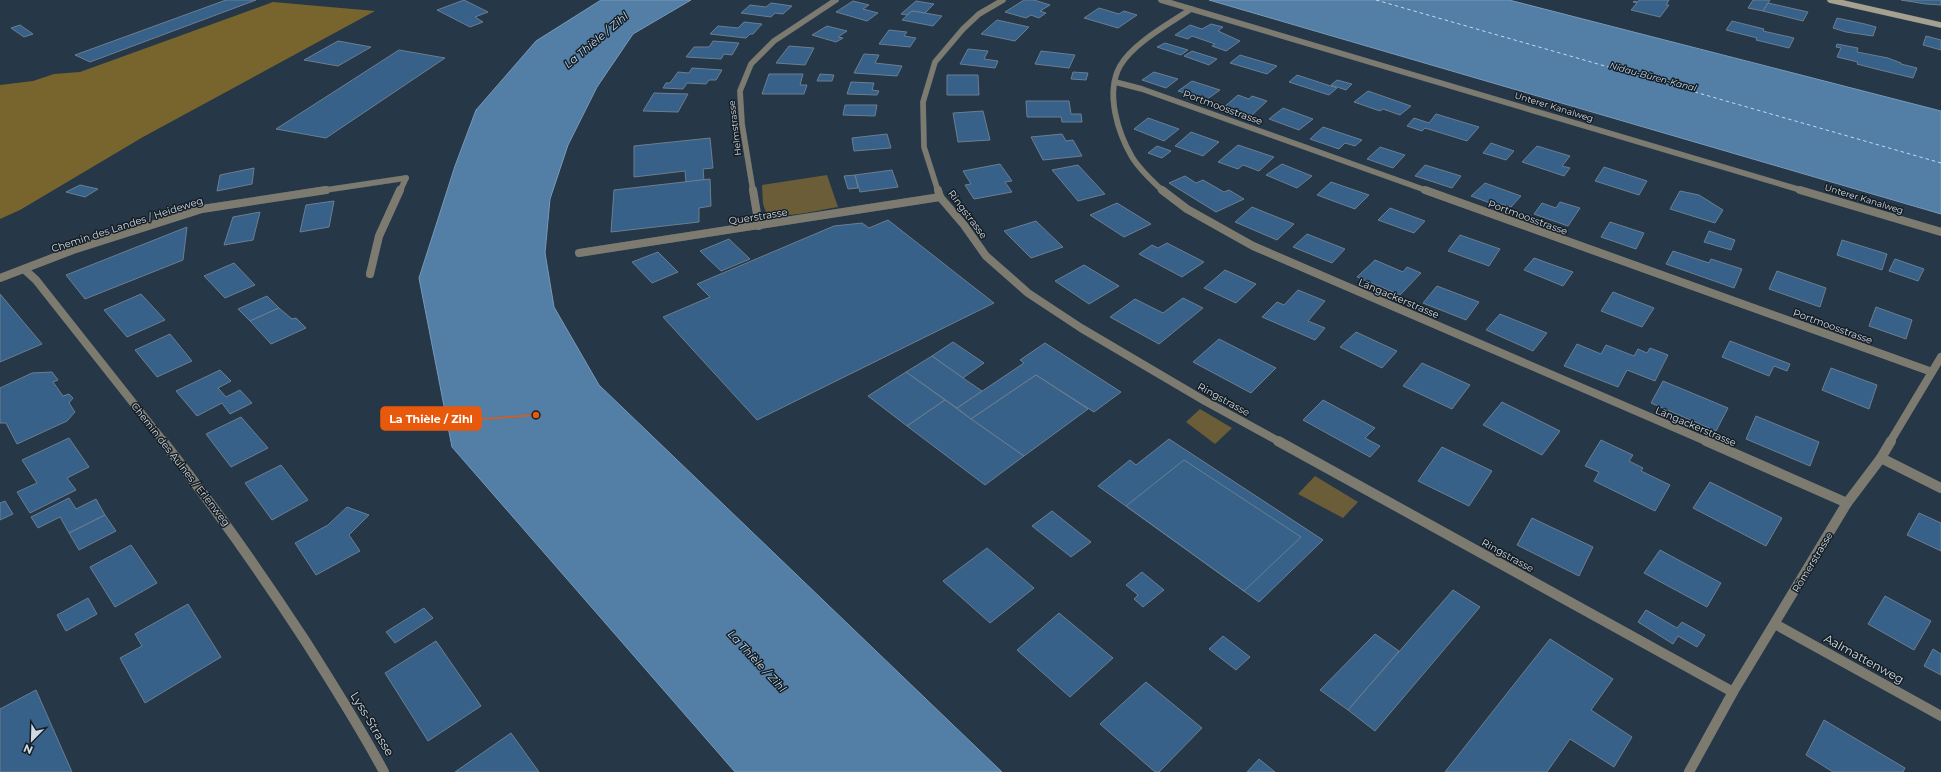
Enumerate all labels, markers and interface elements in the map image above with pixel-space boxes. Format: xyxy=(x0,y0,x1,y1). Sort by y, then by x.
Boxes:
water label: La Thièle / Zihl xyxy=(561,9,631,71)
water label: Nidau-Büren-Kanal xyxy=(1608,60,1698,94)
street label: Portmoosstrasse xyxy=(1181,87,1264,128)
street label: Unterer Kanalweg xyxy=(1513,89,1595,124)
street label: Helmstrasse xyxy=(726,99,743,156)
street label: Unterer Kanalweg xyxy=(1823,181,1905,216)
street label: Ringstrasse xyxy=(945,187,990,241)
street label: Chemin des Landes / Heideweg xyxy=(50,194,205,255)
street label: Portmoosstrasse xyxy=(1486,197,1569,238)
street label: Querstrasse xyxy=(728,205,788,228)
street label: Längackerstrasse xyxy=(1356,275,1441,321)
street label: Portmoosstrasse xyxy=(1791,306,1874,347)
street label: Ringstrasse xyxy=(1195,380,1252,419)
street label: Chemin des Aulnes / Erlenweg xyxy=(128,400,233,529)
street label: Längackerstrasse xyxy=(1653,403,1738,449)
callout: La Thièle / Zihl xyxy=(381,407,481,430)
text: La Thièle / Zihl xyxy=(389,412,473,426)
street label: Römerstrasse xyxy=(1789,530,1836,595)
street label: Ringstrasse xyxy=(1479,536,1536,575)
water label: La Thièle / Zihl xyxy=(725,627,789,695)
street label: Aalmattenweg xyxy=(1822,630,1907,687)
street label: Lyss-Strasse xyxy=(347,689,397,759)
north arrow xyxy=(12,720,52,760)
text: N xyxy=(21,741,35,757)

